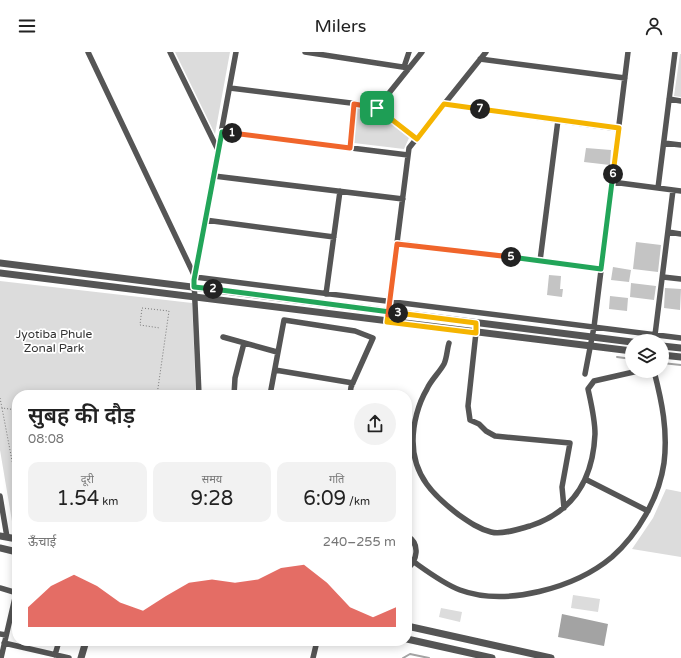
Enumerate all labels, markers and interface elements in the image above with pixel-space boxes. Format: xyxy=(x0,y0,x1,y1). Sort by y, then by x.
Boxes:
icon: menu xyxy=(16,15,38,37)
text: Milers xyxy=(315,15,366,37)
icon: person xyxy=(643,15,665,37)
pin xyxy=(360,91,394,125)
icon: arrive xyxy=(366,97,388,119)
pin: 7 xyxy=(470,99,490,119)
text: 7 xyxy=(477,102,483,115)
pin: 1 xyxy=(222,123,242,143)
text: 1 xyxy=(229,126,235,139)
pin: 6 xyxy=(603,164,623,184)
text: 6 xyxy=(610,167,616,180)
pin: 5 xyxy=(501,247,521,267)
text: 5 xyxy=(508,250,514,263)
pin: 2 xyxy=(203,279,223,299)
text: 2 xyxy=(210,282,216,295)
pin: 3 xyxy=(388,303,408,323)
text: 3 xyxy=(395,306,401,319)
park label: Jyotiba Phule Zonal Park xyxy=(16,327,92,355)
map controls xyxy=(625,334,669,378)
button: layers xyxy=(625,334,669,378)
text: सुबह की दौड़ xyxy=(28,403,135,429)
button: share xyxy=(354,403,396,445)
text: 08:08 xyxy=(28,431,64,447)
text: दूरी xyxy=(81,473,94,486)
text: समय xyxy=(202,473,222,486)
text: गति xyxy=(329,473,344,486)
text: 1.54 xyxy=(56,487,99,511)
text: 9:28 xyxy=(191,487,233,511)
text: 6:09 xyxy=(303,487,346,511)
text: km xyxy=(99,495,118,508)
text: /km xyxy=(346,495,370,508)
text: ऊँचाई xyxy=(28,534,56,550)
text: 240–255 m xyxy=(323,534,396,550)

